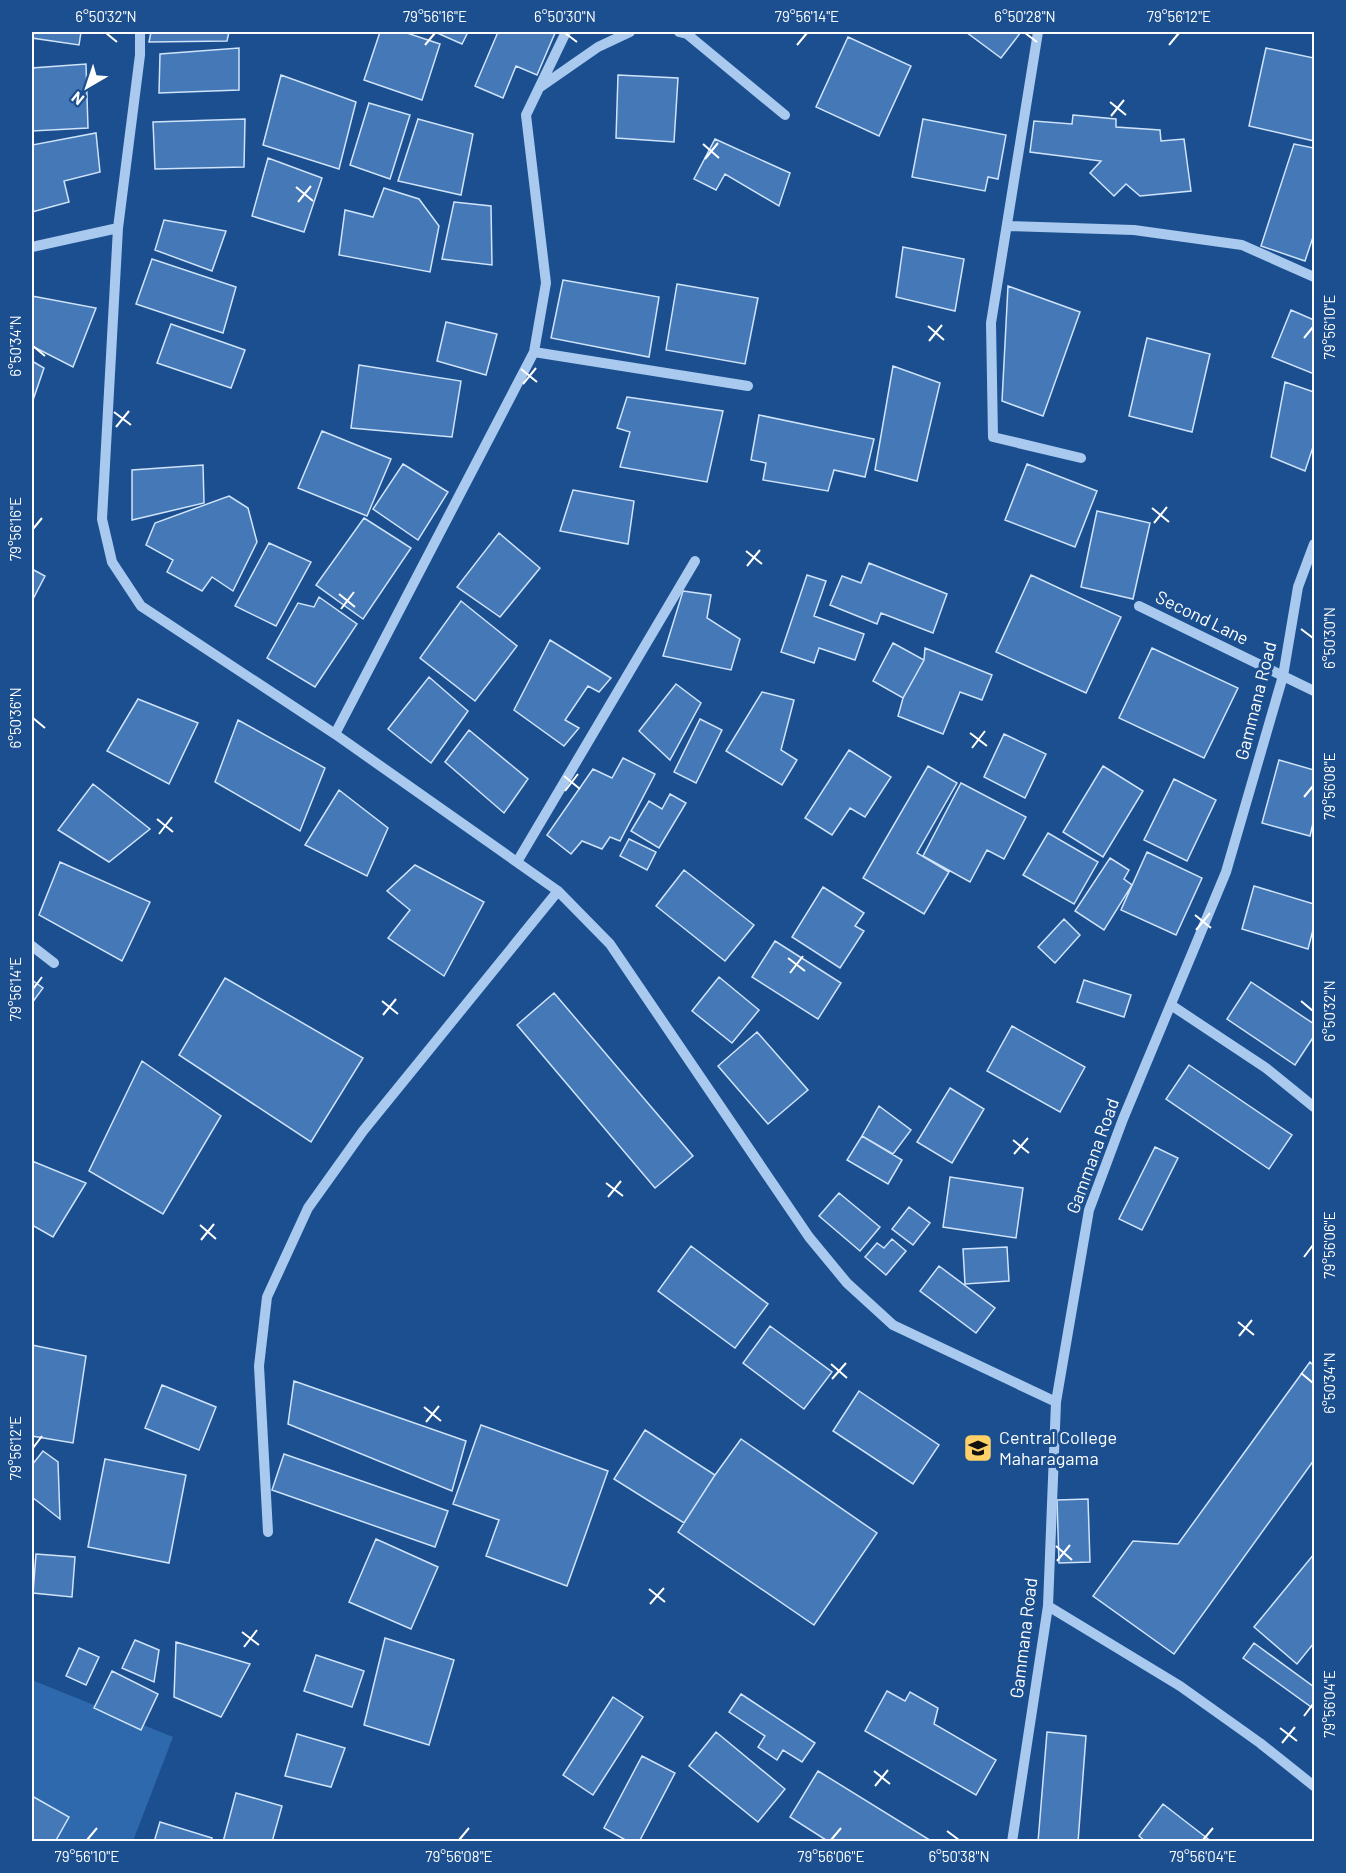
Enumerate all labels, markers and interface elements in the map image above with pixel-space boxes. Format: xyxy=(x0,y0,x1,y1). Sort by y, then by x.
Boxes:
text: 6°50'32"N xyxy=(75,7,137,25)
text: 79°56'16"E xyxy=(403,7,467,25)
text: 6°50'30"N xyxy=(534,7,596,25)
text: 79°56'14"E xyxy=(775,7,839,25)
text: 6°50'28"N xyxy=(994,7,1056,25)
text: 79°56'12"E xyxy=(1147,7,1211,25)
north arrow xyxy=(57,57,117,117)
text: N xyxy=(67,88,87,110)
text: 79°56'10"E xyxy=(1320,295,1338,359)
text: 6°50'34"N xyxy=(6,315,24,377)
text: 79°56'16"E xyxy=(6,497,24,561)
street label: Second Lane xyxy=(1152,585,1253,649)
text: 6°50'30"N xyxy=(1320,607,1338,669)
street label: Gammana Road xyxy=(1230,639,1280,762)
text: 6°50'36"N xyxy=(6,687,24,749)
text: 79°56'08"E xyxy=(1320,752,1338,820)
text: 79°56'14"E xyxy=(6,957,24,1021)
text: 6°50'32"N xyxy=(1320,980,1338,1042)
street label: Gammana Road xyxy=(1061,1095,1123,1216)
text: 79°56'06"E xyxy=(1320,1211,1338,1279)
text: 6°50'34"N xyxy=(1320,1352,1338,1414)
text: 79°56'12"E xyxy=(6,1416,24,1480)
place label: Central College Maharagama xyxy=(999,1426,1117,1469)
school or university icon: Central College Maharagama xyxy=(962,1432,994,1464)
street label: Gammana Road xyxy=(1005,1576,1041,1699)
text: 79°56'04"E xyxy=(1320,1670,1338,1738)
text: 79°56'10"E xyxy=(55,1847,119,1865)
text: 79°56'08"E xyxy=(425,1847,493,1865)
text: 79°56'06"E xyxy=(797,1847,865,1865)
text: 6°50'38"N xyxy=(928,1847,990,1865)
text: 79°56'04"E xyxy=(1169,1847,1237,1865)

